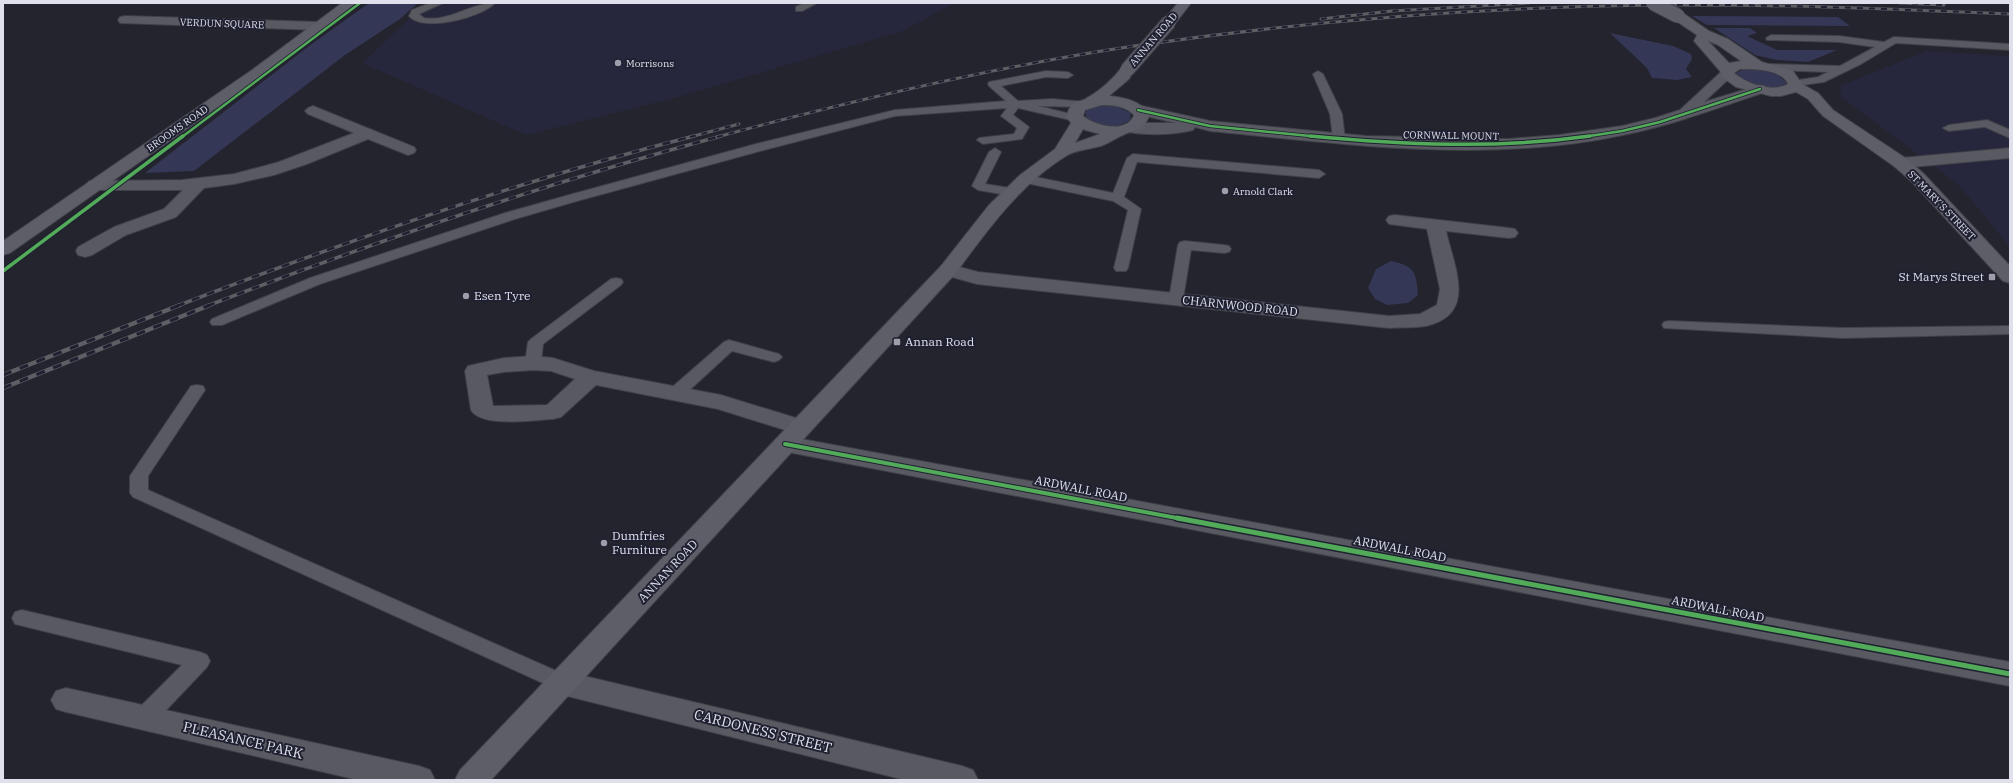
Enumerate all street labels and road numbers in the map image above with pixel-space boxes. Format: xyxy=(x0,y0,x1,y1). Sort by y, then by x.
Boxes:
street label: ANNAN ROAD xyxy=(1127,10,1180,69)
street label: VERDUN SQUARE xyxy=(180,16,264,31)
street label: BROOMS ROAD xyxy=(144,102,211,154)
street label: CORNWALL MOUNT xyxy=(1403,128,1500,143)
street label: ST MARY'S STREET xyxy=(1905,168,1979,243)
street label: CHARNWOOD ROAD xyxy=(1182,292,1298,319)
street label: ARDWALL ROAD xyxy=(1034,472,1129,505)
street label: ARDWALL ROAD xyxy=(1353,532,1448,565)
street label: ANNAN ROAD xyxy=(635,536,700,605)
street label: ARDWALL ROAD xyxy=(1671,592,1766,625)
street label: CARDONESS STREET xyxy=(692,705,834,757)
street label: PLEASANCE PARK xyxy=(181,717,305,763)

